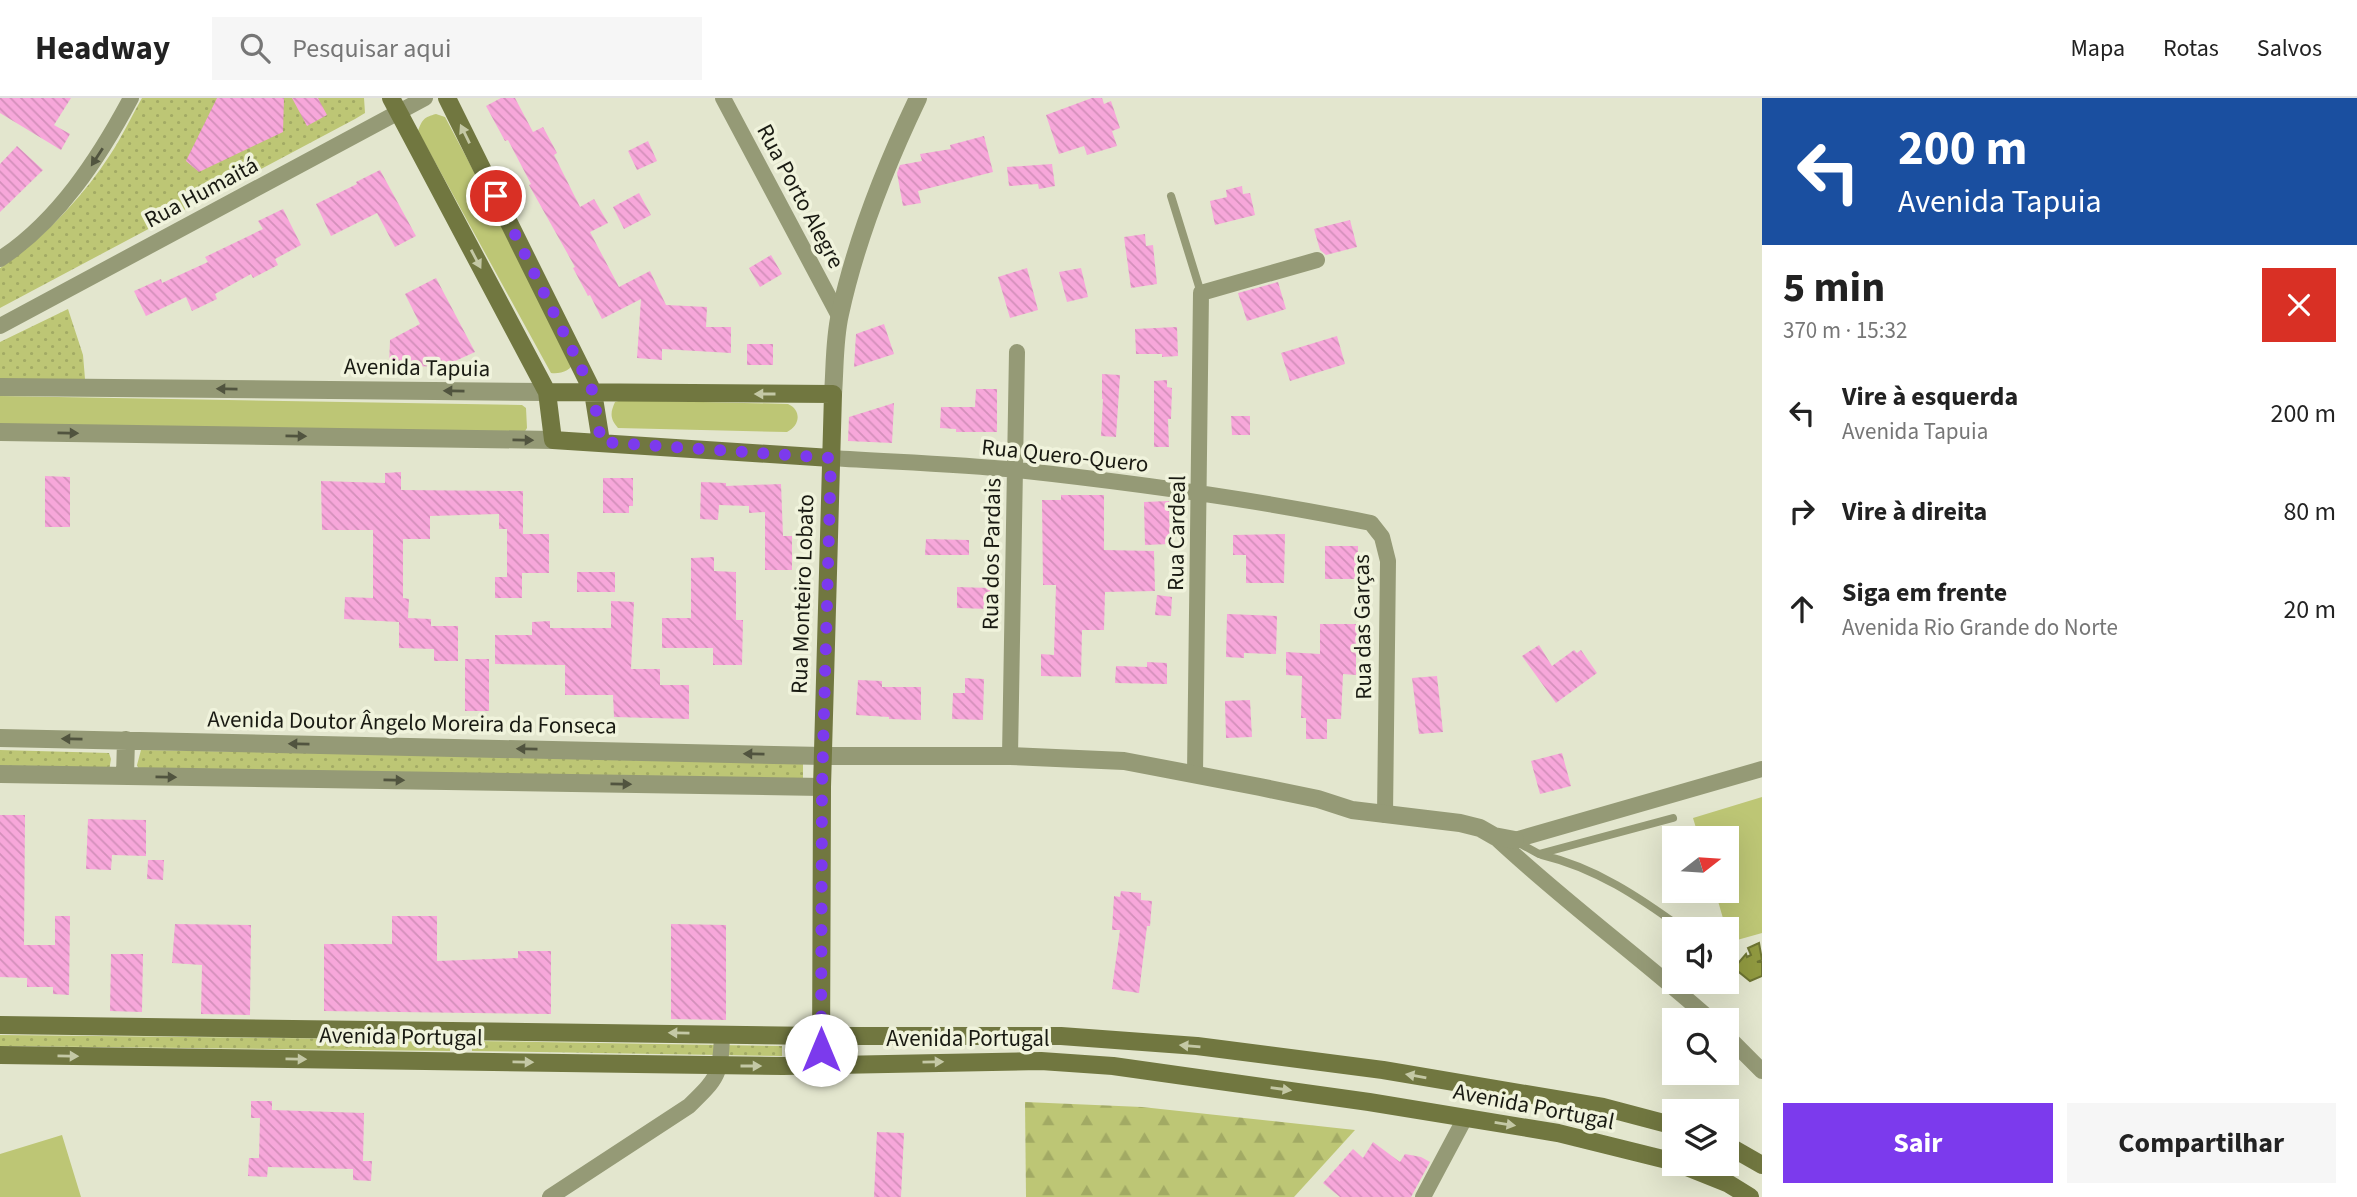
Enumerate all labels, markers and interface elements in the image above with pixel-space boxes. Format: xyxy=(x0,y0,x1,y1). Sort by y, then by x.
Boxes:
search box xyxy=(212,17,702,80)
text: Headway xyxy=(35,25,170,72)
icon: search xyxy=(236,29,274,67)
text: Pesquisar aqui xyxy=(292,30,451,67)
text: Mapa xyxy=(2070,31,2125,66)
text: Rotas xyxy=(2163,31,2219,66)
text: Salvos xyxy=(2257,31,2322,66)
text: 200 m xyxy=(1898,114,2027,184)
street label: Rua Porto Alegre xyxy=(749,118,853,274)
one-way arrow xyxy=(459,124,470,144)
icon: left xyxy=(1783,126,1874,217)
one-way arrow xyxy=(91,147,104,167)
street label: Rua Humaitá xyxy=(139,149,264,236)
pin xyxy=(466,166,526,226)
icon: arrive xyxy=(477,177,515,215)
text: Avenida Tapuia xyxy=(1898,179,2102,225)
one-way arrow xyxy=(470,249,482,268)
text: 5 min xyxy=(1783,258,1885,318)
button: close xyxy=(2262,268,2336,342)
text: 370 m · 15:32 xyxy=(1783,314,1907,347)
street label: Avenida Tapuia xyxy=(344,350,490,385)
text: Vire à esquerda xyxy=(1842,378,2018,415)
one-way arrow xyxy=(216,383,238,395)
one-way arrow xyxy=(443,386,465,397)
one-way arrow xyxy=(754,388,776,399)
icon: left xyxy=(1783,394,1821,432)
text: 200 m xyxy=(2270,395,2336,432)
text: Avenida Tapuia xyxy=(1842,415,1988,448)
one-way arrow xyxy=(57,427,79,439)
street label: Rua Quero-Quero xyxy=(980,430,1150,481)
one-way arrow xyxy=(285,431,307,442)
one-way arrow xyxy=(512,434,534,445)
street label: Rua Cardeal xyxy=(1159,475,1194,591)
street label: Rua dos Pardais xyxy=(974,478,1009,630)
icon: right xyxy=(1783,492,1821,530)
text: Vire à direita xyxy=(1842,493,1987,530)
text: 80 m xyxy=(2283,493,2336,530)
street label: Rua Monteiro Lobato xyxy=(783,494,822,694)
street label: Rua das Garças xyxy=(1345,554,1380,700)
text: Siga em frente xyxy=(1842,574,2007,611)
icon: ahead xyxy=(1783,590,1821,628)
text: 20 m xyxy=(2283,591,2336,628)
text: Avenida Rio Grande do Norte xyxy=(1842,611,2118,644)
street label: Avenida Doutor Ângelo Moreira da Fonseca xyxy=(207,702,617,743)
one-way arrow xyxy=(61,733,83,745)
one-way arrow xyxy=(288,738,310,749)
one-way arrow xyxy=(516,743,538,755)
one-way arrow xyxy=(743,749,765,760)
one-way arrow xyxy=(155,771,177,783)
one-way arrow xyxy=(383,775,405,786)
one-way arrow xyxy=(610,778,632,790)
north arrow xyxy=(1662,826,1740,903)
map controls xyxy=(1662,826,1739,1176)
button: sound xyxy=(1662,917,1739,994)
button: search xyxy=(1662,1008,1739,1085)
position arrow xyxy=(784,1013,858,1087)
street label: Avenida Portugal xyxy=(319,1019,483,1054)
street label: Avenida Portugal xyxy=(886,1022,1050,1055)
one-way arrow xyxy=(668,1027,690,1039)
one-way arrow xyxy=(1179,1040,1201,1051)
one-way arrow xyxy=(57,1050,79,1062)
one-way arrow xyxy=(285,1053,307,1065)
one-way arrow xyxy=(512,1056,534,1068)
one-way arrow xyxy=(922,1057,944,1068)
one-way arrow xyxy=(740,1060,762,1072)
one-way arrow xyxy=(1405,1070,1427,1081)
street label: Avenida Portugal xyxy=(1451,1075,1617,1138)
one-way arrow xyxy=(1270,1084,1292,1095)
button: layers xyxy=(1662,1099,1739,1176)
button: Sair xyxy=(1783,1103,2053,1183)
button: Compartilhar xyxy=(2067,1103,2336,1183)
one-way arrow xyxy=(1495,1119,1517,1130)

